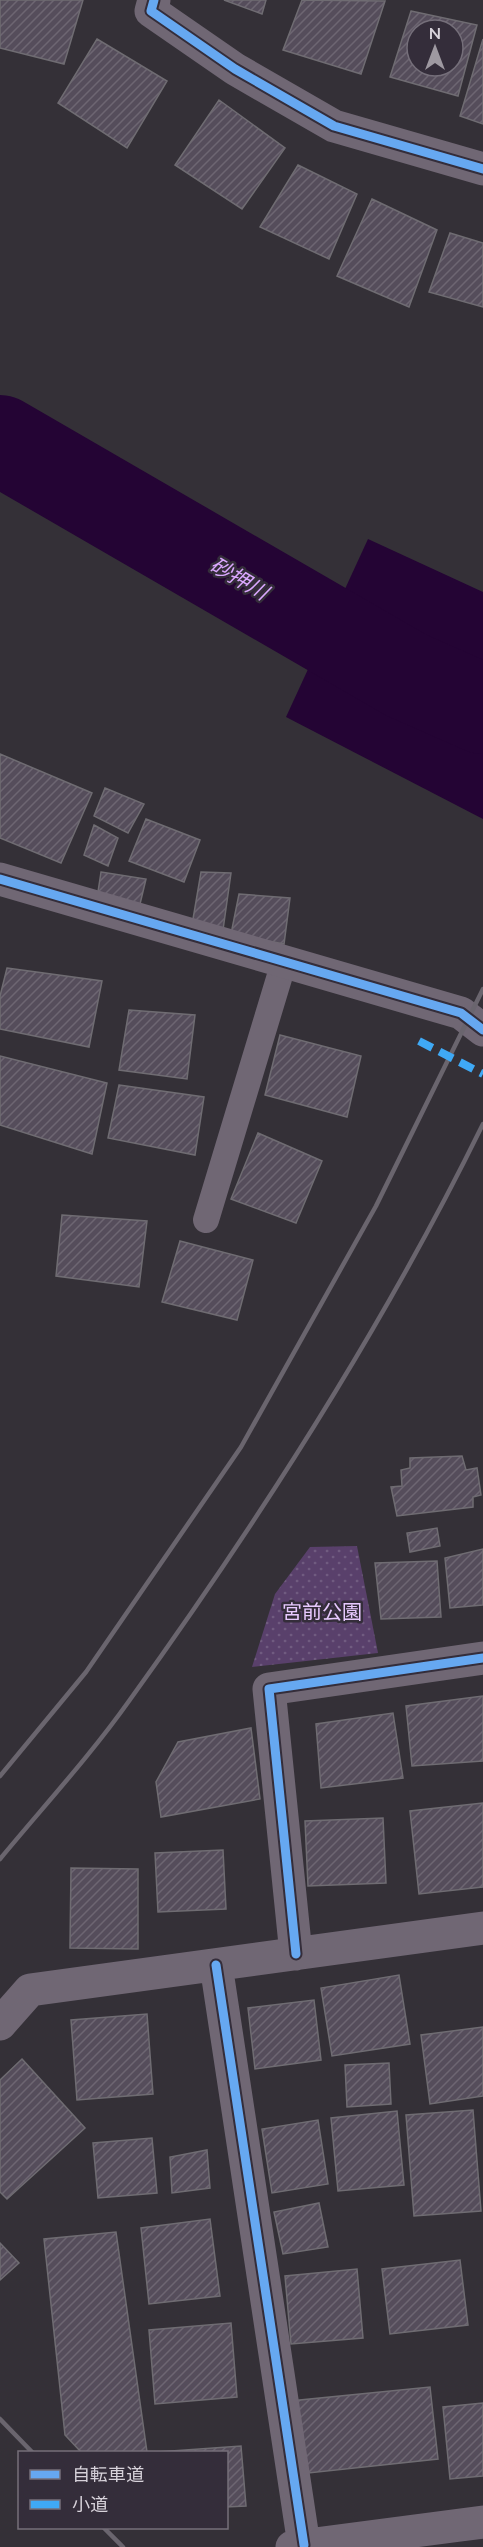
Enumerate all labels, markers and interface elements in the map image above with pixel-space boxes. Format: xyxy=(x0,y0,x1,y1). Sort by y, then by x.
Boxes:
north arrow xyxy=(405,18,465,78)
text: N xyxy=(429,23,441,42)
water label: 砂押川 xyxy=(206,551,275,605)
park label: 宮前公園 xyxy=(282,1599,362,1623)
legend xyxy=(18,2451,228,2529)
text: 自転車道 xyxy=(72,2463,144,2485)
text: 小道 xyxy=(72,2493,108,2515)

